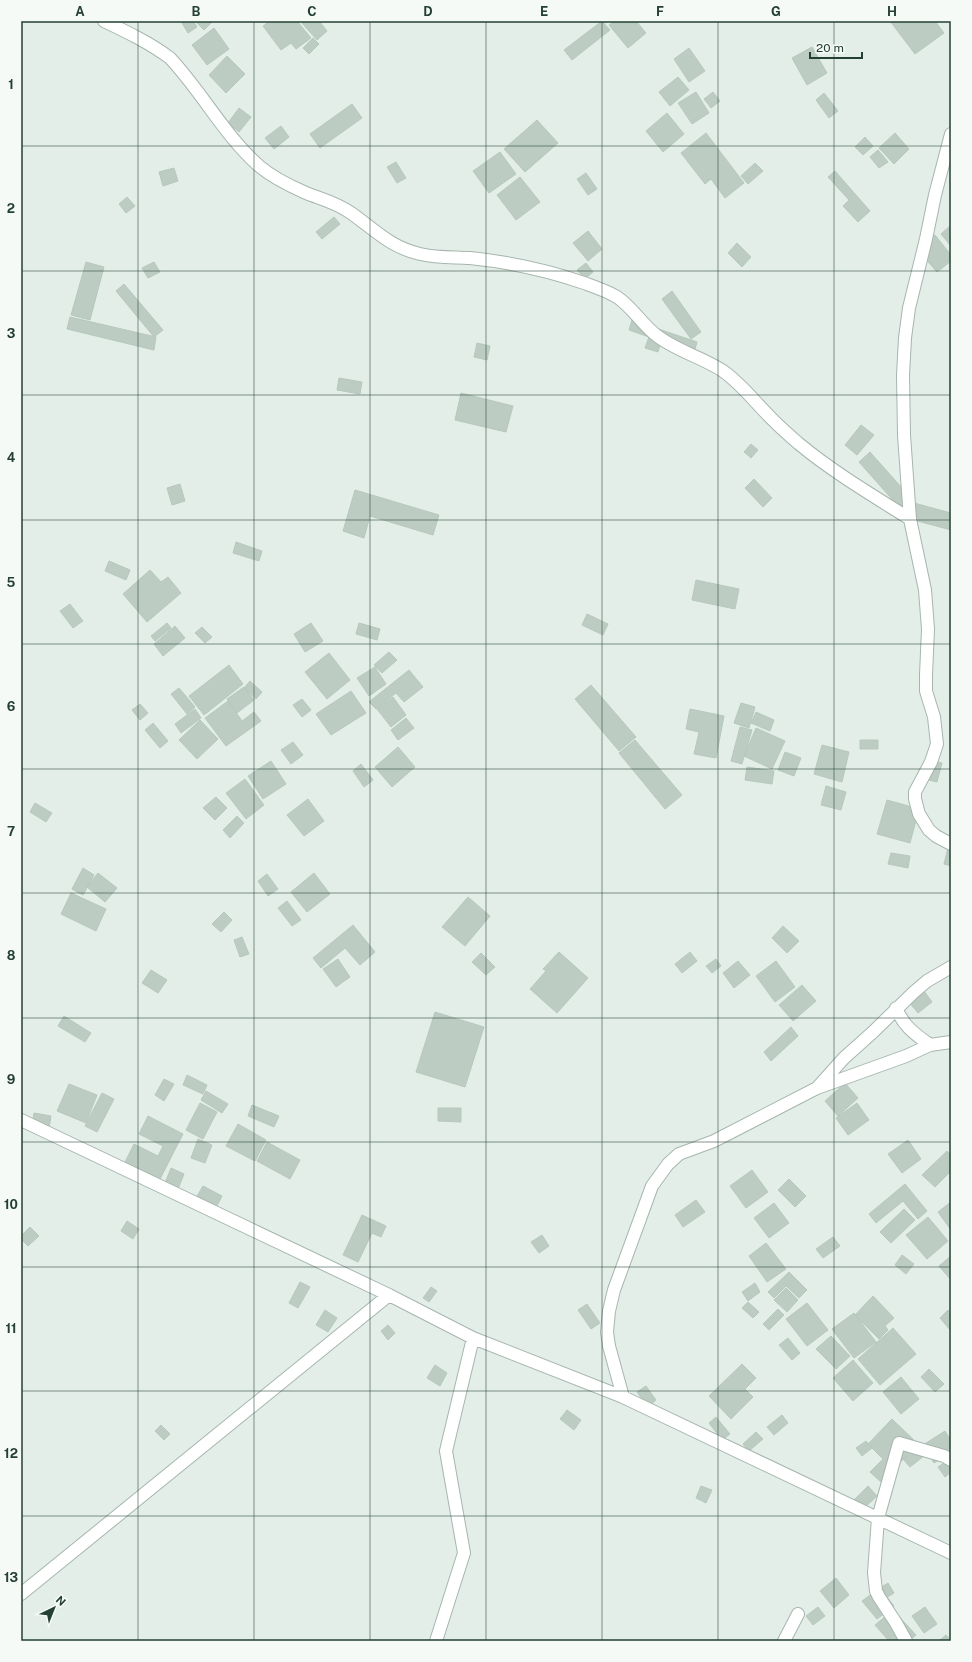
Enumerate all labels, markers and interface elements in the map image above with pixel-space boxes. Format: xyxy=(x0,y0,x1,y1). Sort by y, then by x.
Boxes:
text: A xyxy=(75,4,85,19)
text: B xyxy=(192,4,201,19)
text: C xyxy=(307,4,317,19)
text: D xyxy=(423,4,433,19)
text: E xyxy=(540,4,548,19)
text: F xyxy=(656,4,664,19)
text: G xyxy=(771,4,781,19)
text: H xyxy=(887,4,897,19)
scale bar xyxy=(810,34,862,60)
text: 20 m xyxy=(816,41,844,55)
text: 1 xyxy=(8,77,14,92)
text: 2 xyxy=(7,201,15,216)
text: 3 xyxy=(7,326,16,341)
text: 4 xyxy=(7,450,16,465)
text: 5 xyxy=(7,575,16,590)
text: 6 xyxy=(7,699,16,714)
text: 7 xyxy=(7,824,15,839)
text: 8 xyxy=(7,948,16,963)
text: 9 xyxy=(7,1072,15,1087)
text: 10 xyxy=(4,1197,18,1212)
text: 11 xyxy=(5,1321,17,1336)
text: 12 xyxy=(4,1446,18,1461)
text: 13 xyxy=(4,1570,18,1585)
north arrow xyxy=(34,1588,74,1628)
text: N xyxy=(54,1593,68,1608)

